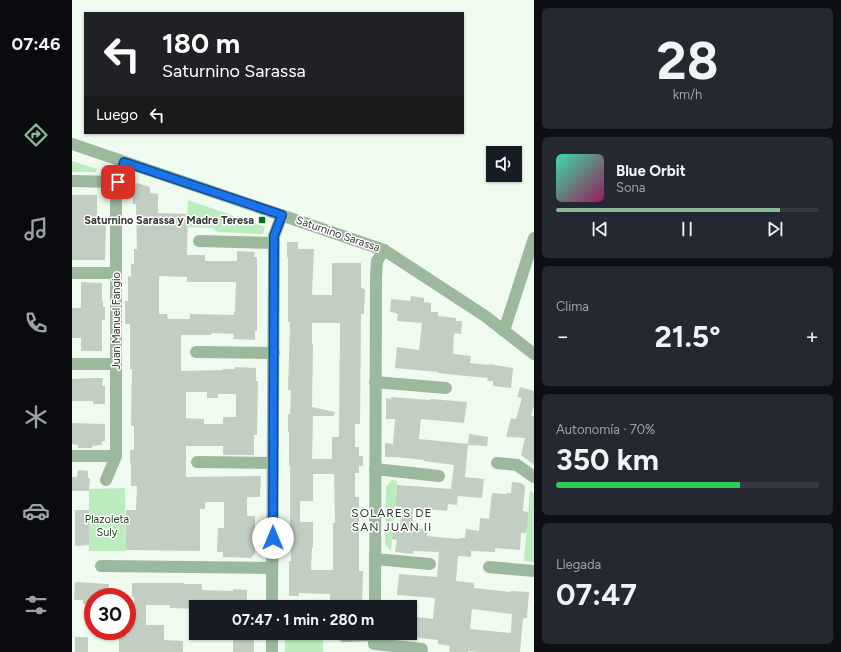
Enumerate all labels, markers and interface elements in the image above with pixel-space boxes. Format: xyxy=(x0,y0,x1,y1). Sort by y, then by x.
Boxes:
text: 180 m xyxy=(162,26,240,60)
icon: left xyxy=(96,28,148,80)
text: 28 xyxy=(657,30,718,92)
text: 07:46 xyxy=(12,33,60,55)
text: Saturnino Sarassa xyxy=(162,60,306,82)
text: km/h xyxy=(673,87,702,102)
icon: left xyxy=(146,104,168,126)
text: Luego xyxy=(96,106,138,124)
icon: directions xyxy=(22,121,50,149)
map controls xyxy=(486,146,522,182)
button: sound xyxy=(486,146,522,182)
text: Blue Orbit xyxy=(616,162,686,180)
pin xyxy=(101,165,135,199)
icon: arrive xyxy=(107,171,129,193)
text: Sona xyxy=(616,180,645,195)
place label: Saturnino Sarassa y Madre Teresa xyxy=(84,214,254,227)
street label: Saturnino Sarassa xyxy=(294,214,382,254)
icon: music xyxy=(22,215,50,243)
marker: Saturnino Sarassa y Madre Teresa xyxy=(257,215,267,225)
icon: previous xyxy=(589,218,611,240)
icon: pause xyxy=(676,218,698,240)
icon: next xyxy=(764,218,786,240)
street label: Juan Manuel Fangio xyxy=(110,272,123,370)
text: Clima xyxy=(556,299,589,314)
icon: phone xyxy=(22,309,50,337)
text: 21.5° xyxy=(654,318,721,355)
text: − xyxy=(556,323,570,350)
text: + xyxy=(805,323,819,350)
icon: climate xyxy=(22,403,50,431)
text: Autonomía · 70% xyxy=(556,422,655,437)
text: 350 km xyxy=(556,441,659,478)
icon: car xyxy=(22,497,50,525)
district label: SOLARES DE SAN JUAN II xyxy=(351,506,433,534)
park label: Plazoleta Suly xyxy=(85,513,129,539)
position arrow xyxy=(252,517,294,559)
text: Llegada xyxy=(556,557,601,572)
text: 07:47 xyxy=(556,576,637,613)
speed limit sign: 30 xyxy=(84,588,136,640)
icon: filters xyxy=(22,591,50,619)
text: 07:47 · 1 min · 280 m xyxy=(232,611,374,629)

